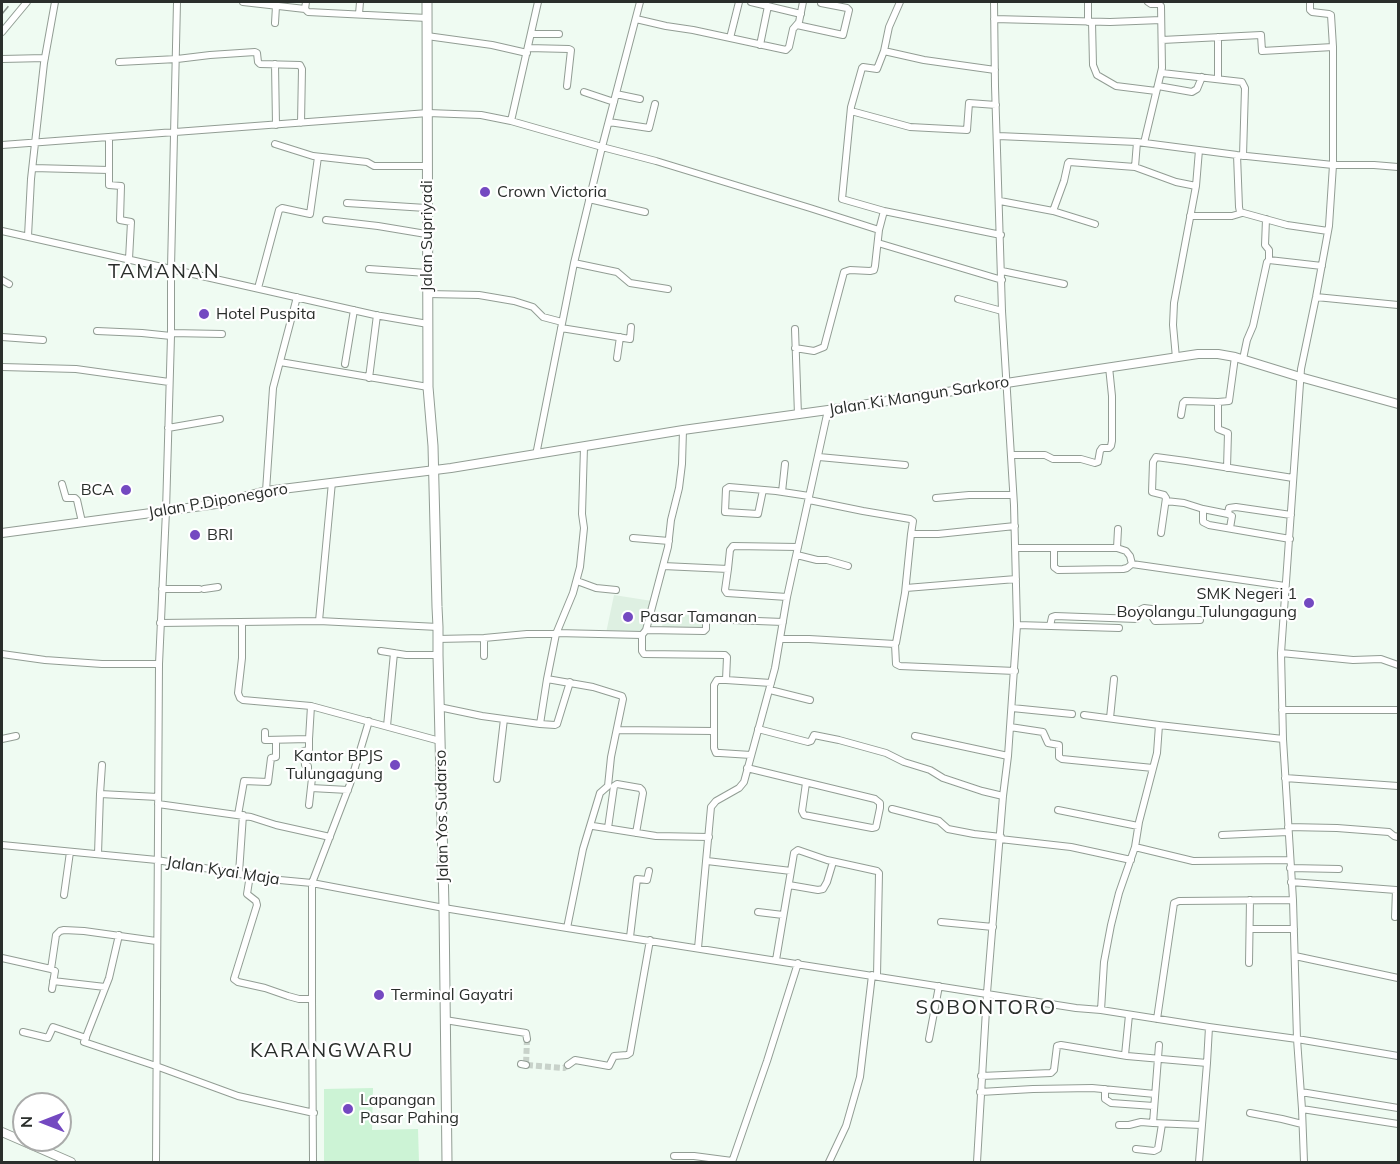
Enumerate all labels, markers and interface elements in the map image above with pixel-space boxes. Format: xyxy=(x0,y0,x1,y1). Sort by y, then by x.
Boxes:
street label: Jalan Supriyadi xyxy=(417,180,437,292)
place label: Crown Victoria xyxy=(497,182,607,202)
marker: Crown Victoria xyxy=(478,185,492,199)
district label: TAMANAN xyxy=(108,260,220,284)
place label: Hotel Puspita xyxy=(216,304,316,324)
marker: Hotel Puspita xyxy=(197,307,211,321)
street label: Jalan Ki Mangun Sarkoro xyxy=(827,372,1011,420)
street label: Jalan P.Diponegoro xyxy=(147,479,289,523)
place label: BCA xyxy=(81,480,114,500)
marker: BCA xyxy=(119,483,133,497)
place label: BRI xyxy=(207,525,233,545)
marker: BRI xyxy=(188,528,202,542)
place label: SMK Negeri 1 Boyolangu Tulungagung xyxy=(1116,584,1297,622)
marker: SMK Negeri 1 Boyolangu Tulungagung xyxy=(1302,596,1316,610)
place label: Pasar Tamanan xyxy=(640,607,757,627)
marker: Pasar Tamanan xyxy=(621,610,635,624)
place label: Kantor BPJS Tulungagung xyxy=(286,746,383,784)
street label: Jalan Yos Sudarso xyxy=(431,749,453,883)
marker: Kantor BPJS Tulungagung xyxy=(388,758,402,772)
street label: Jalan Kyai Maja xyxy=(165,853,281,889)
place label: Terminal Gayatri xyxy=(391,985,513,1005)
marker: Terminal Gayatri xyxy=(372,988,386,1002)
district label: SOBONTORO xyxy=(915,996,1057,1020)
district label: KARANGWARU xyxy=(250,1039,414,1063)
place label: Lapangan Pasar Pahing xyxy=(360,1090,459,1128)
north arrow xyxy=(12,1092,72,1152)
marker: Lapangan Pasar Pahing xyxy=(341,1102,355,1116)
text: N xyxy=(16,1116,36,1128)

